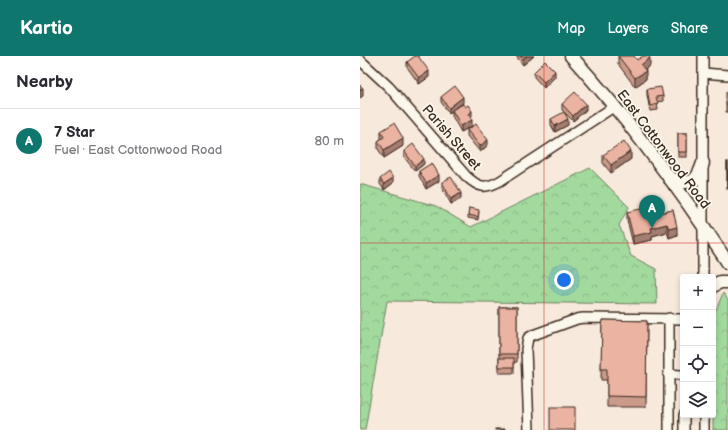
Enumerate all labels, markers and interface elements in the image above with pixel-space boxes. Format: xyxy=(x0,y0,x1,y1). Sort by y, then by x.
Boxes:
text: Kartio xyxy=(20,17,73,40)
text: Map xyxy=(557,20,585,37)
text: Layers xyxy=(607,20,649,37)
text: Share xyxy=(671,20,708,37)
text: Nearby xyxy=(16,72,73,92)
street label: East Cottonwood Road xyxy=(613,86,714,212)
street label: Parish Street xyxy=(419,101,485,174)
text: 7 Star xyxy=(54,123,95,142)
text: A xyxy=(25,133,33,149)
text: 80 m xyxy=(315,133,344,149)
text: Fuel · East Cottonwood Road xyxy=(54,142,222,158)
pin: A xyxy=(639,195,665,228)
your location xyxy=(554,270,574,290)
map controls xyxy=(680,274,716,418)
button: + xyxy=(680,274,716,310)
button: − xyxy=(680,310,716,346)
button: locate xyxy=(680,346,716,382)
button: layers xyxy=(680,382,716,418)

